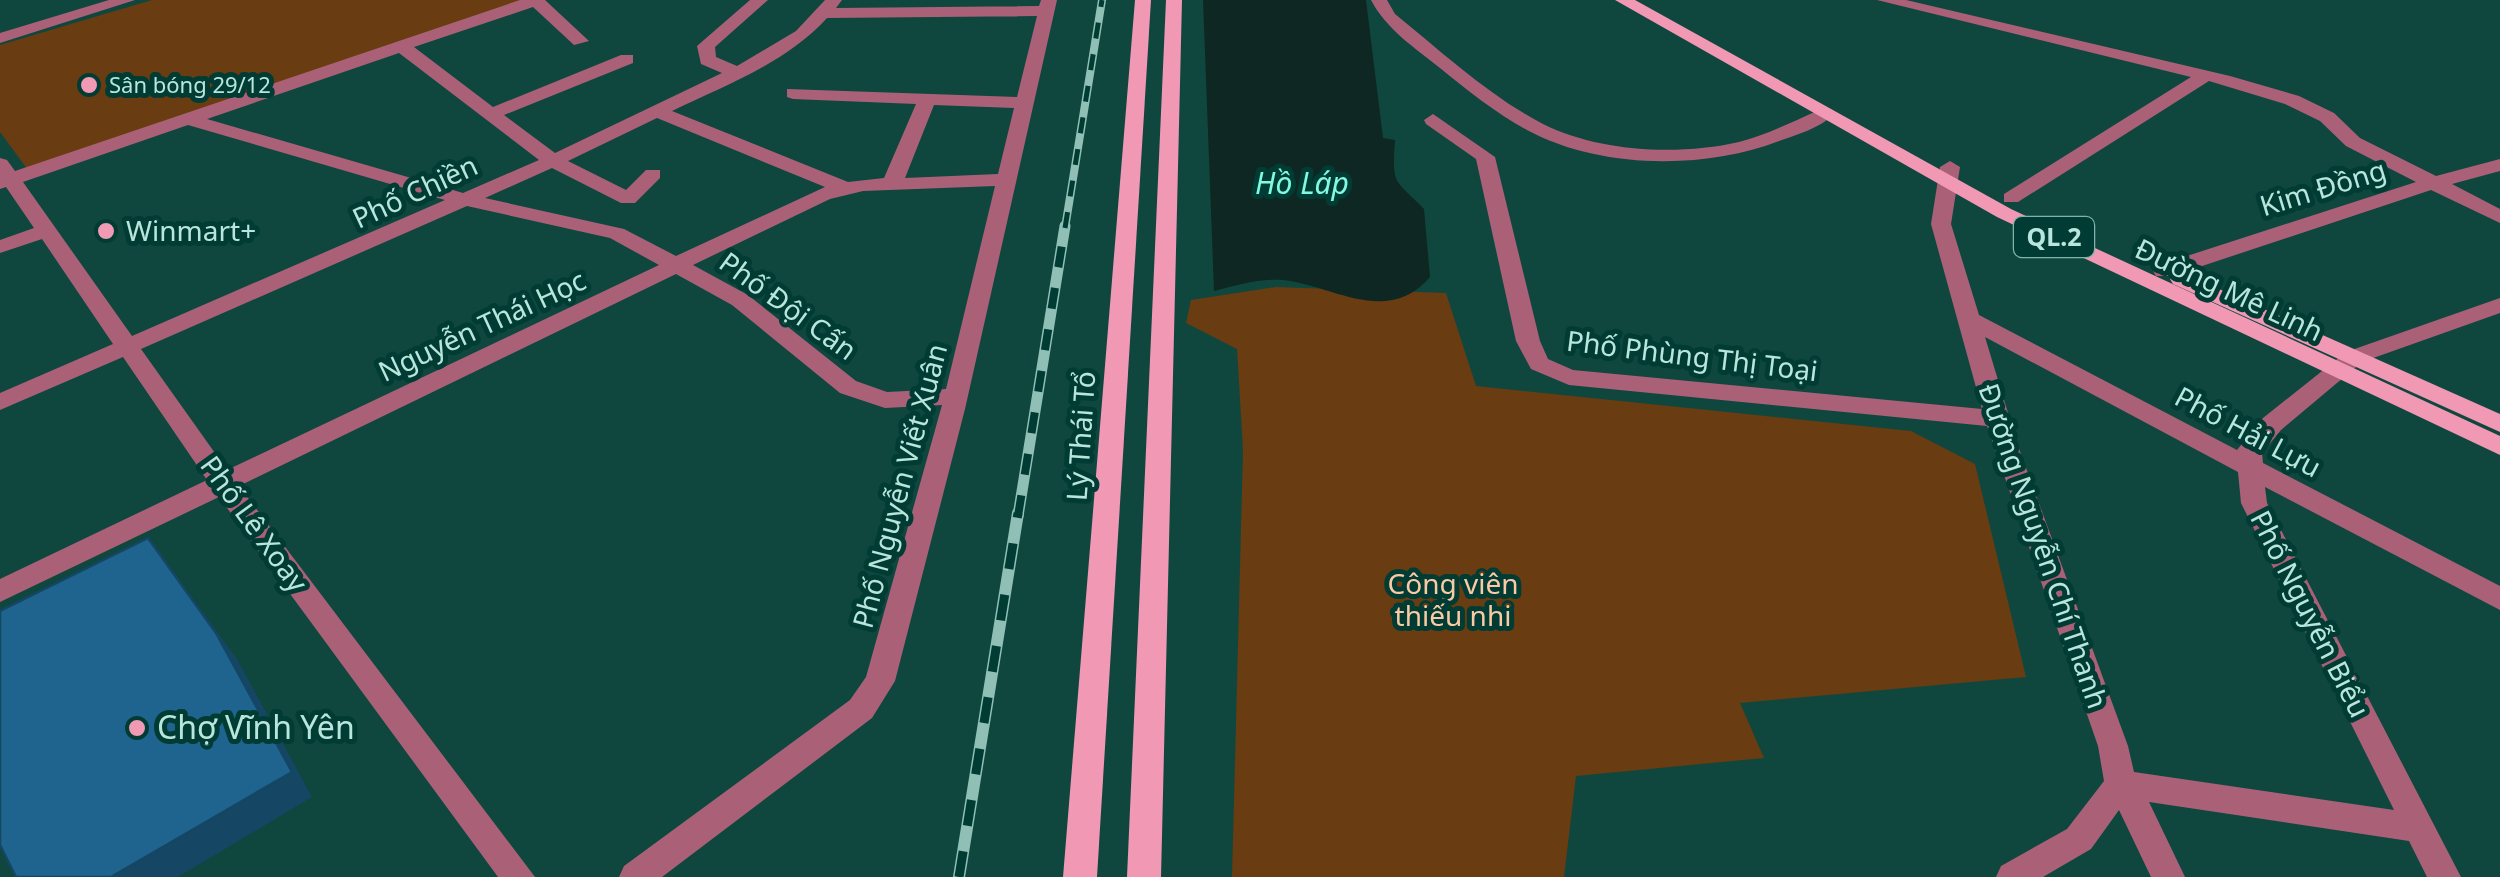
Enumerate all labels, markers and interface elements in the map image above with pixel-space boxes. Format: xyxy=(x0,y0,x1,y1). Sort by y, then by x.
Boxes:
place label: Sân bóng 29/12 xyxy=(109,69,271,99)
marker: Sân bóng 29/12 xyxy=(78,74,100,96)
street label: Phố Chiền xyxy=(346,146,483,237)
street label: Kim Đồng xyxy=(2255,150,2390,224)
water label: Hồ Láp xyxy=(1255,162,1349,203)
place label: Winmart+ xyxy=(126,211,256,249)
road number: QL.2 xyxy=(2014,217,2094,257)
marker: Winmart+ xyxy=(95,220,117,242)
street label: Đường Mê Linh xyxy=(2129,229,2330,349)
street label: Phố Đội Cấn xyxy=(712,242,865,368)
street label: Nguyễn Thái Học xyxy=(372,260,591,390)
street label: Phố Phùng Thị Toại xyxy=(1564,321,1820,389)
street label: Phố Nguyễn Viết Xuân xyxy=(843,339,955,632)
street label: Lý Thái Tổ xyxy=(1057,370,1103,502)
street label: Phố Hải Lựu xyxy=(2169,377,2328,486)
street label: Đường Nguyễn Chí Thanh xyxy=(1970,378,2118,713)
street label: Phố Lê Xoay xyxy=(193,448,317,600)
street label: Phố Nguyễn Biểu xyxy=(2242,504,2379,724)
park label: Công viên thiếu nhi xyxy=(1388,564,1519,634)
place label: Chợ Vĩnh Yên xyxy=(157,705,355,748)
marker: Chợ Vĩnh Yên xyxy=(126,717,148,739)

